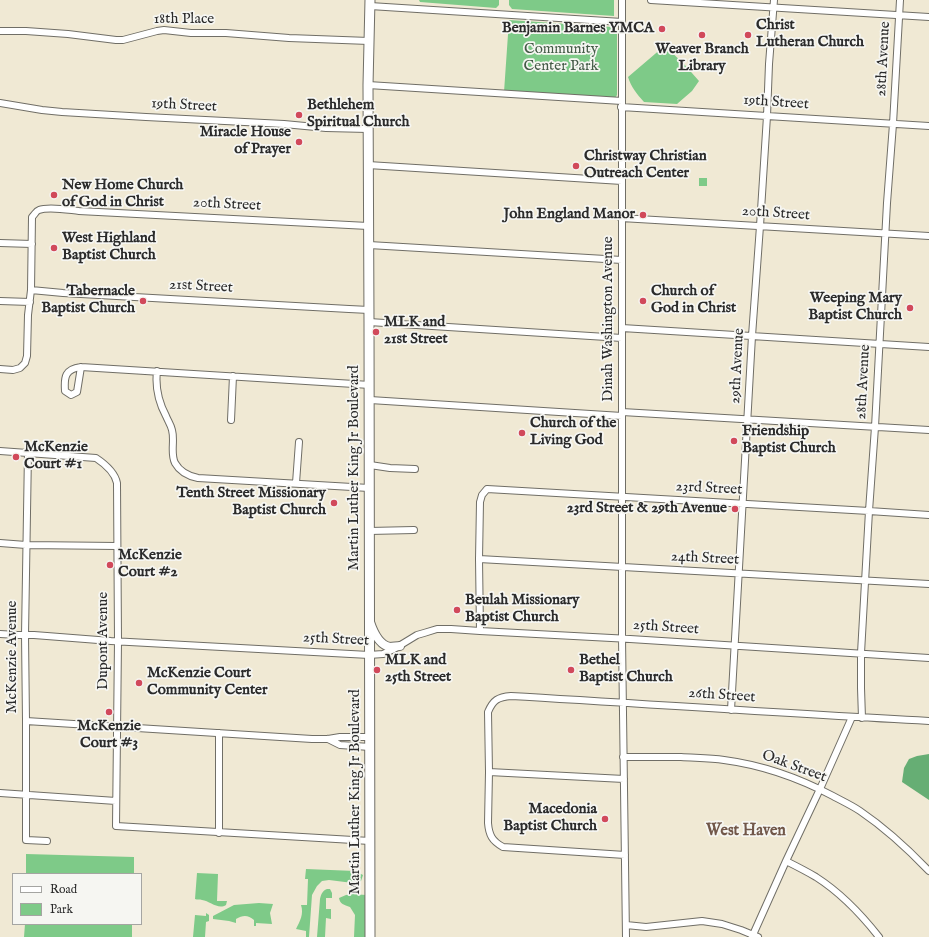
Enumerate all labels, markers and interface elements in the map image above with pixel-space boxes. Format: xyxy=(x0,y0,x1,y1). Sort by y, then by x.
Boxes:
street label: 18th Place xyxy=(154,11,214,29)
place label: Christ Lutheran Church xyxy=(756,17,864,52)
place label: Benjamin Barnes YMCA xyxy=(502,20,654,38)
street label: 28th Avenue xyxy=(873,21,895,97)
marker: Benjamin Barnes YMCA xyxy=(657,24,667,34)
marker: Weaver Branch Library xyxy=(697,30,707,40)
marker: Christ Lutheran Church xyxy=(743,30,753,40)
park label: Community Center Park xyxy=(524,41,598,76)
place label: Weaver Branch Library xyxy=(655,41,749,76)
street label: 19th Street xyxy=(743,92,809,114)
street label: 19th Street xyxy=(151,95,217,117)
place label: Bethlehem Spiritual Church xyxy=(307,97,409,132)
marker: Bethlehem Spiritual Church xyxy=(294,110,304,120)
place label: Miracle House of Prayer xyxy=(200,124,291,159)
marker: Miracle House of Prayer xyxy=(294,137,304,147)
place label: Christway Christian Outreach Center xyxy=(584,148,707,183)
marker: Christway Christian Outreach Center xyxy=(571,161,581,171)
place label: New Home Church of God in Christ xyxy=(62,177,183,212)
marker: New Home Church of God in Christ xyxy=(49,190,59,200)
street label: 20th Street xyxy=(193,194,261,216)
street label: 20th Street xyxy=(741,203,811,225)
place label: John England Manor xyxy=(504,206,635,224)
marker: John England Manor xyxy=(638,210,648,220)
place label: West Highland Baptist Church xyxy=(62,230,156,265)
street label: Dinah Washington Avenue xyxy=(600,236,618,402)
marker: West Highland Baptist Church xyxy=(49,243,59,253)
street label: 21st Street xyxy=(169,276,233,298)
place label: Tabernacle Baptist Church xyxy=(41,283,135,318)
place label: Church of God in Christ xyxy=(651,283,736,318)
place label: Weeping Mary Baptist Church xyxy=(808,290,902,325)
marker: Tabernacle Baptist Church xyxy=(138,296,148,306)
marker: Church of God in Christ xyxy=(638,296,648,306)
marker: Weeping Mary Baptist Church xyxy=(905,303,915,313)
place label: MLK and 21st Street xyxy=(384,314,448,349)
marker: MLK and 21st Street xyxy=(371,327,381,337)
street label: 29th Avenue xyxy=(727,328,749,404)
street label: 28th Avenue xyxy=(853,344,875,420)
street label: Martin Luther King Jr Boulevard xyxy=(346,365,364,571)
place label: Church of the Living God xyxy=(530,415,616,450)
place label: Friendship Baptist Church xyxy=(742,423,836,458)
marker: Church of the Living God xyxy=(517,428,527,438)
marker: Friendship Baptist Church xyxy=(729,436,739,446)
place label: McKenzie Court #1 xyxy=(24,439,88,474)
marker: McKenzie Court #1 xyxy=(11,452,21,462)
street label: 23rd Street xyxy=(675,478,743,500)
place label: Tenth Street Missionary Baptist Church xyxy=(177,485,326,520)
marker: Tenth Street Missionary Baptist Church xyxy=(329,498,339,508)
place label: 23rd Street & 29th Avenue xyxy=(567,500,727,518)
marker: 23rd Street & 29th Avenue xyxy=(730,504,740,514)
place label: McKenzie Court #2 xyxy=(118,547,182,582)
street label: 24th Street xyxy=(671,548,739,570)
marker: McKenzie Court #2 xyxy=(105,560,115,570)
street label: Dupont Avenue xyxy=(95,592,113,690)
place label: Beulah Missionary Baptist Church xyxy=(465,592,579,627)
street label: McKenzie Avenue xyxy=(4,601,22,713)
marker: Beulah Missionary Baptist Church xyxy=(452,605,462,615)
street label: 25th Street xyxy=(632,617,700,639)
street label: 25th Street xyxy=(303,629,369,651)
place label: MLK and 25th Street xyxy=(385,652,451,687)
place label: Bethel Baptist Church xyxy=(579,652,673,687)
place label: McKenzie Court Community Center xyxy=(147,665,268,700)
marker: MLK and 25th Street xyxy=(372,665,382,675)
marker: Bethel Baptist Church xyxy=(566,665,576,675)
marker: McKenzie Court Community Center xyxy=(134,678,144,688)
street label: 26th Street xyxy=(688,685,756,707)
street label: Martin Luther King Jr Boulevard xyxy=(347,689,365,895)
marker: McKenzie Court #3 xyxy=(104,707,114,717)
place label: McKenzie Court #3 xyxy=(77,718,141,753)
street label: Oak Street xyxy=(759,747,829,787)
place label: Macedonia Baptist Church xyxy=(503,801,597,836)
marker: Macedonia Baptist Church xyxy=(600,814,610,824)
district label: West Haven xyxy=(706,822,786,842)
legend xyxy=(12,873,142,925)
text: Road xyxy=(50,882,77,897)
text: Park xyxy=(50,902,73,917)

